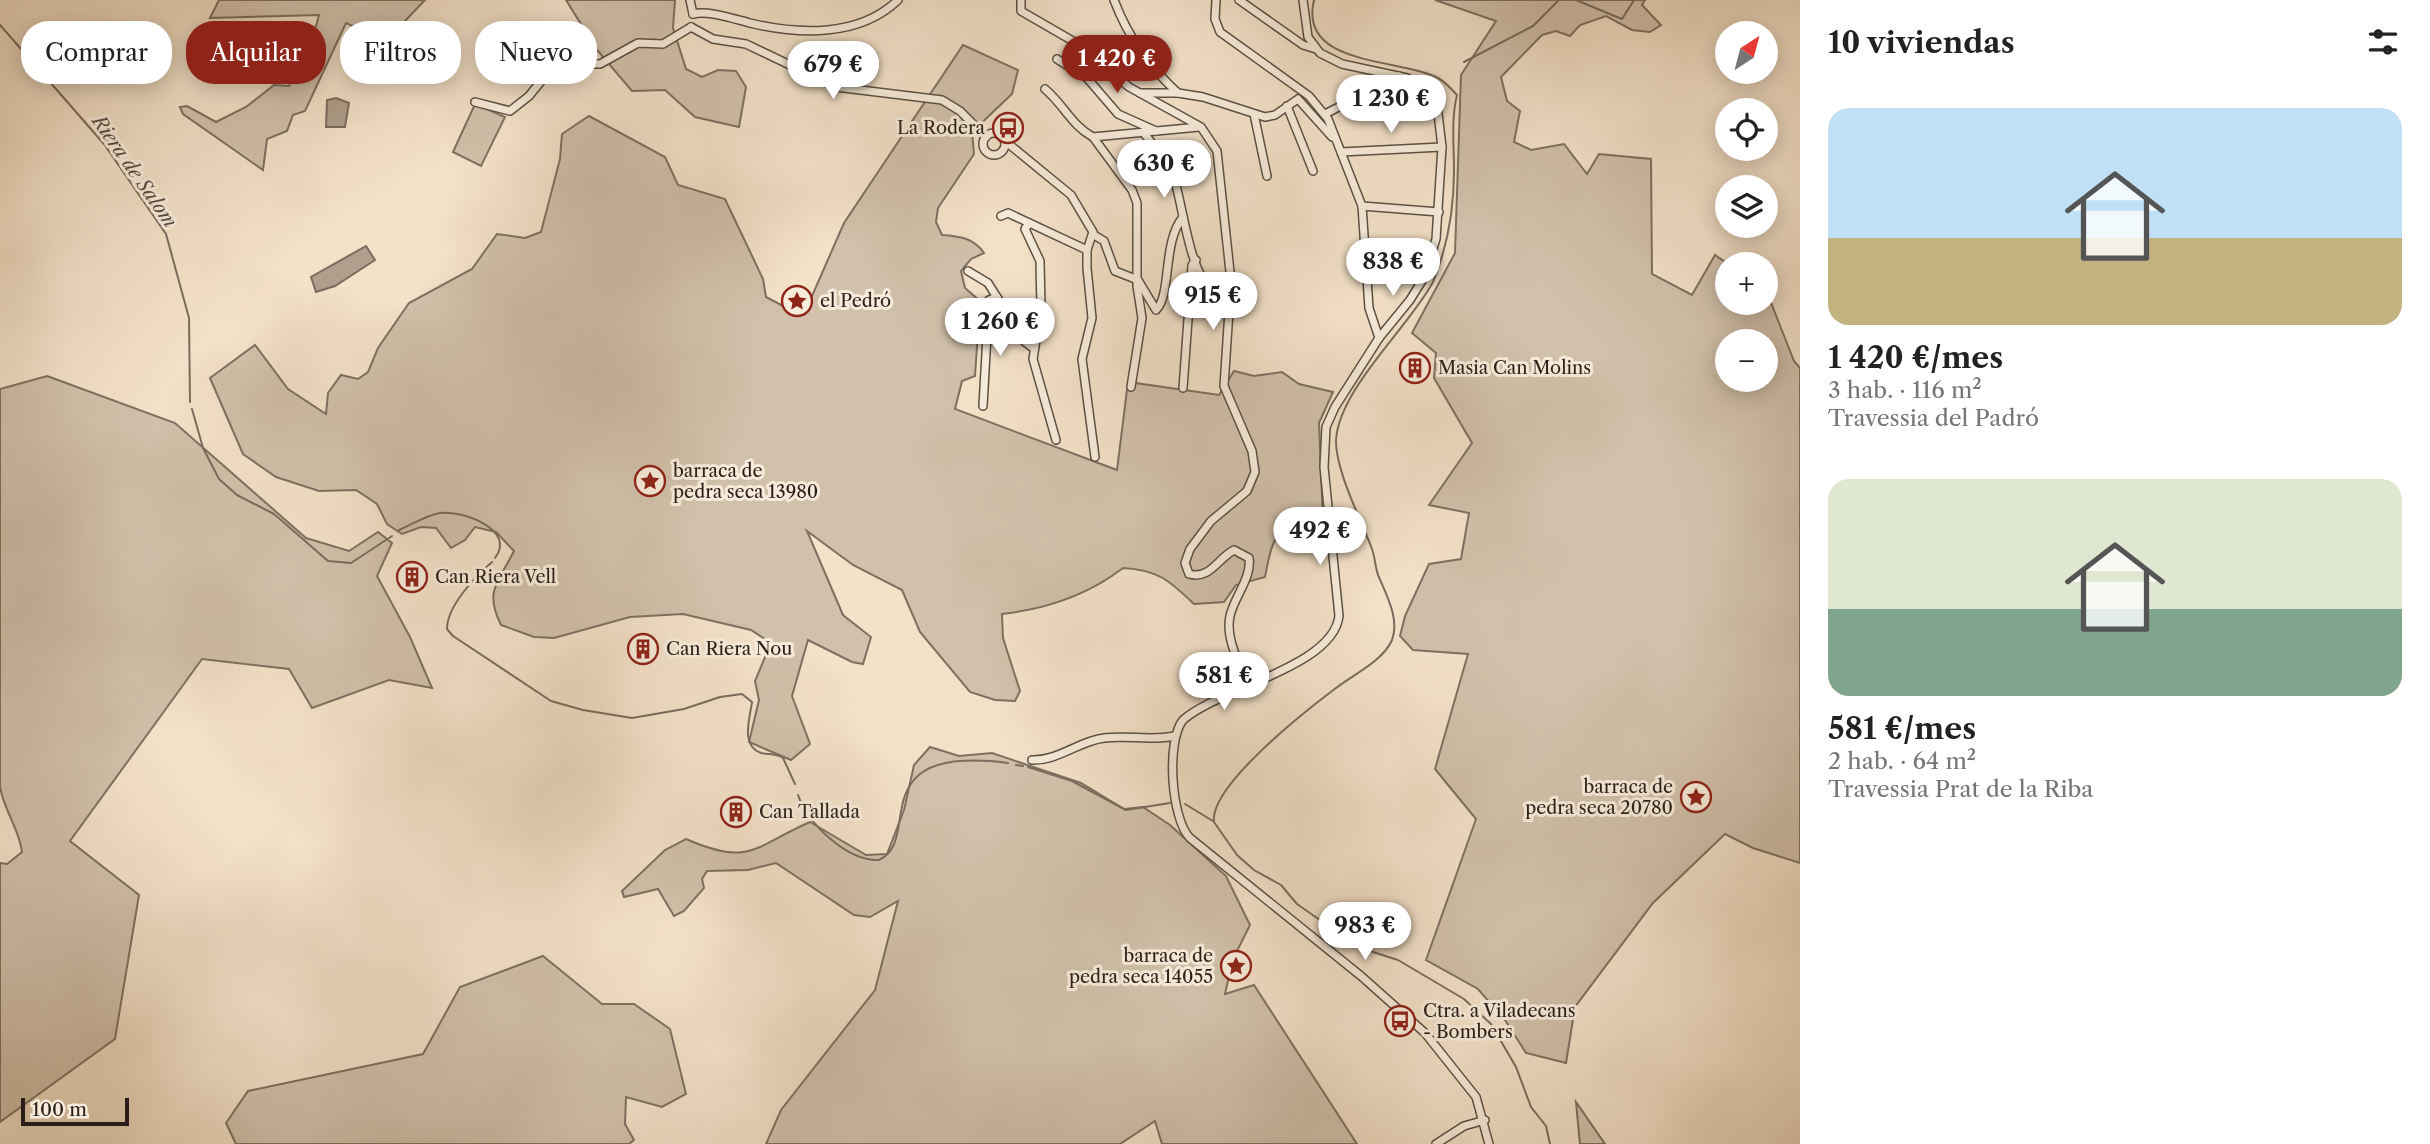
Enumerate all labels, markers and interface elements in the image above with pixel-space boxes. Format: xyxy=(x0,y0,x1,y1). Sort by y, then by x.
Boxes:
chip: Comprar xyxy=(21,21,172,84)
chip: Alquilar xyxy=(186,21,326,84)
chip: Filtros xyxy=(340,21,461,84)
chip: Nuevo xyxy=(475,21,597,84)
north arrow xyxy=(1715,21,1778,84)
map controls xyxy=(1715,21,1778,392)
icon: filters xyxy=(2364,23,2402,61)
text: 10 viviendas xyxy=(1828,24,2015,61)
pin: 1 420 € xyxy=(1052,36,1182,95)
pin: 679 € xyxy=(784,42,882,101)
text: 1 420 € xyxy=(1078,44,1156,72)
text: 679 € xyxy=(803,50,863,78)
pin: 1 230 € xyxy=(1326,76,1456,135)
text: 1 230 € xyxy=(1352,84,1430,112)
button: locate xyxy=(1715,98,1778,161)
water label: Riera de Salom xyxy=(86,109,182,232)
bus stop icon: La Rodera xyxy=(991,111,1025,145)
place label: La Rodera xyxy=(897,117,985,139)
pin: 630 € xyxy=(1115,140,1213,200)
text: 630 € xyxy=(1133,149,1195,177)
icon: home xyxy=(2052,153,2178,279)
button: layers xyxy=(1715,175,1778,238)
pin: 838 € xyxy=(1344,238,1442,298)
text: 838 € xyxy=(1362,247,1424,275)
button: + xyxy=(1715,252,1778,315)
pin: 915 € xyxy=(1164,272,1262,332)
text: 915 € xyxy=(1184,281,1242,309)
place icon: el Pedró xyxy=(780,284,814,318)
place label: el Pedró xyxy=(820,290,891,312)
pin: 1 260 € xyxy=(935,298,1065,358)
text: 1 260 € xyxy=(961,307,1039,335)
button: − xyxy=(1715,329,1778,392)
text: 1 420 €/mes xyxy=(1828,339,2003,376)
building icon: Masia Can Molins xyxy=(1398,351,1432,385)
place label: Masia Can Molins xyxy=(1438,357,1591,379)
text: 3 hab. · 116 m² xyxy=(1828,376,1982,404)
text: Travessia del Padró xyxy=(1828,404,2039,432)
place label: barraca de pedra seca 13980 xyxy=(673,460,818,503)
place icon: barraca de pedra seca 13980 xyxy=(633,464,667,498)
pin: 492 € xyxy=(1271,508,1369,567)
text: 492 € xyxy=(1289,516,1351,544)
icon: home xyxy=(2052,524,2178,650)
building icon: Can Riera Vell xyxy=(395,560,429,594)
place label: Can Riera Vell xyxy=(435,566,556,588)
building icon: Can Riera Nou xyxy=(626,632,660,666)
place label: Can Riera Nou xyxy=(666,638,792,660)
pin: 581 € xyxy=(1175,652,1273,712)
text: 581 € xyxy=(1195,661,1253,689)
text: 581 €/mes xyxy=(1828,710,1976,747)
text: 2 hab. · 64 m² xyxy=(1828,747,1976,775)
text: Travessia Prat de la Riba xyxy=(1828,775,2093,803)
place label: barraca de pedra seca 20780 xyxy=(1525,776,1673,819)
place icon: barraca de pedra seca 20780 xyxy=(1679,780,1713,814)
building icon: Can Tallada xyxy=(719,795,753,829)
place label: Can Tallada xyxy=(759,801,860,823)
pin: 983 € xyxy=(1316,902,1414,962)
text: 983 € xyxy=(1334,911,1396,939)
place label: barraca de pedra seca 14055 xyxy=(1069,945,1213,988)
place icon: barraca de pedra seca 14055 xyxy=(1219,949,1253,983)
place label: Ctra. a Viladecans - Bombers xyxy=(1423,1000,1576,1043)
bus stop icon: Ctra. a Viladecans - Bombers xyxy=(1383,1004,1417,1038)
scale bar xyxy=(21,1095,130,1127)
text: 100 m xyxy=(32,1098,87,1121)

